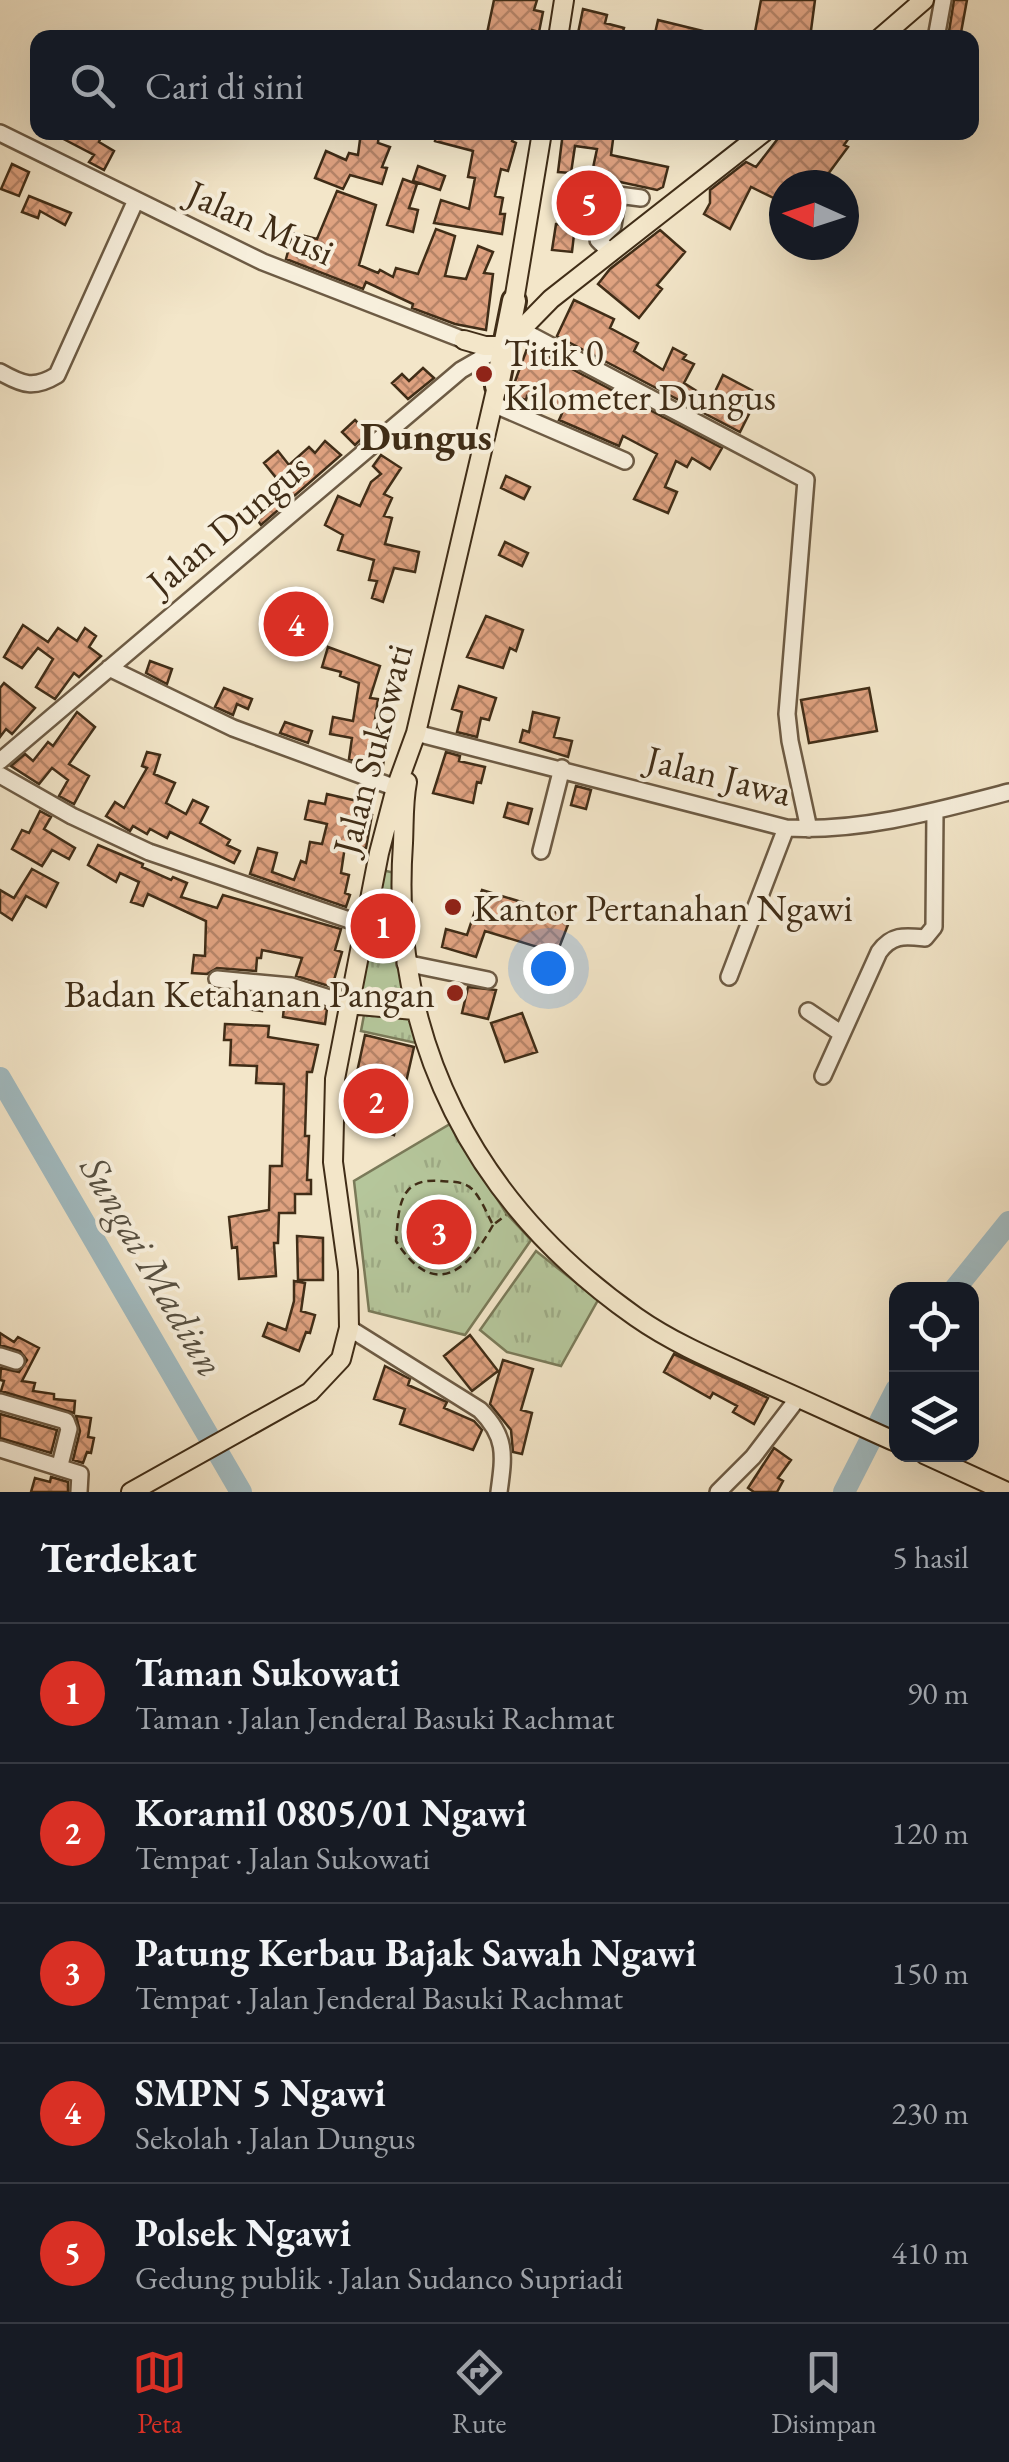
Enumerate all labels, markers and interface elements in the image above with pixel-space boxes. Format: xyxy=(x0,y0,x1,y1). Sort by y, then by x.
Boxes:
search box xyxy=(30,30,979,140)
icon: search xyxy=(65,58,120,113)
text: Cari di sini xyxy=(145,61,304,110)
pin: 5 xyxy=(556,166,622,240)
street label: Jalan Musi xyxy=(177,167,342,276)
north arrow xyxy=(769,170,859,260)
place label: Titik 0 Kilometer Dungus xyxy=(504,328,776,421)
marker: Titik 0 Kilometer Dungus xyxy=(473,363,495,385)
district label: Dungus xyxy=(360,410,492,462)
street label: Jalan Dungus xyxy=(134,442,319,608)
pin: 4 xyxy=(264,586,328,662)
street label: Jalan Sukowati xyxy=(320,639,424,862)
street label: Jalan Jawa xyxy=(638,733,798,817)
place label: Kantor Pertanahan Ngawi xyxy=(473,883,853,932)
pin: 1 xyxy=(350,888,416,964)
marker: Kantor Pertanahan Ngawi xyxy=(442,896,464,918)
your location xyxy=(523,943,574,994)
place label: Badan Ketahanan Pangan xyxy=(64,969,435,1018)
marker: Badan Ketahanan Pangan xyxy=(444,982,466,1004)
pin: 2 xyxy=(344,1064,408,1138)
water label: Sungai Madiun xyxy=(68,1145,237,1386)
pin: 3 xyxy=(406,1194,472,1270)
map controls xyxy=(889,1282,979,1462)
button: locate xyxy=(889,1282,979,1372)
button: layers xyxy=(889,1372,979,1462)
text: Terdekat xyxy=(40,1530,197,1585)
text: 5 hasil xyxy=(892,1536,969,1578)
text: Taman Sukowati xyxy=(135,1648,400,1697)
text: 1 xyxy=(64,1672,81,1714)
text: 90 m xyxy=(907,1672,969,1714)
text: Taman · Jalan Jenderal Basuki Rachmat xyxy=(135,1697,614,1739)
text: Koramil 0805/01 Ngawi xyxy=(135,1788,527,1837)
text: 2 xyxy=(64,1812,81,1854)
text: 120 m xyxy=(892,1812,969,1854)
text: Tempat · Jalan Sukowati xyxy=(135,1837,430,1879)
text: Patung Kerbau Bajak Sawah Ngawi xyxy=(135,1928,697,1977)
text: 3 xyxy=(64,1952,81,1994)
text: 150 m xyxy=(892,1952,969,1994)
text: Tempat · Jalan Jenderal Basuki Rachmat xyxy=(135,1977,623,2019)
text: SMPN 5 Ngawi xyxy=(135,2068,386,2117)
text: 4 xyxy=(64,2092,81,2134)
text: 230 m xyxy=(892,2092,969,2134)
text: Sekolah · Jalan Dungus xyxy=(135,2117,415,2159)
text: Polsek Ngawi xyxy=(135,2208,351,2257)
text: 5 xyxy=(64,2232,81,2274)
text: 410 m xyxy=(892,2232,969,2274)
text: Gedung publik · Jalan Sudanco Supriadi xyxy=(135,2257,623,2299)
tab: Peta xyxy=(132,2345,187,2441)
tab: Rute xyxy=(452,2345,507,2441)
tab: Disimpan xyxy=(771,2345,877,2441)

